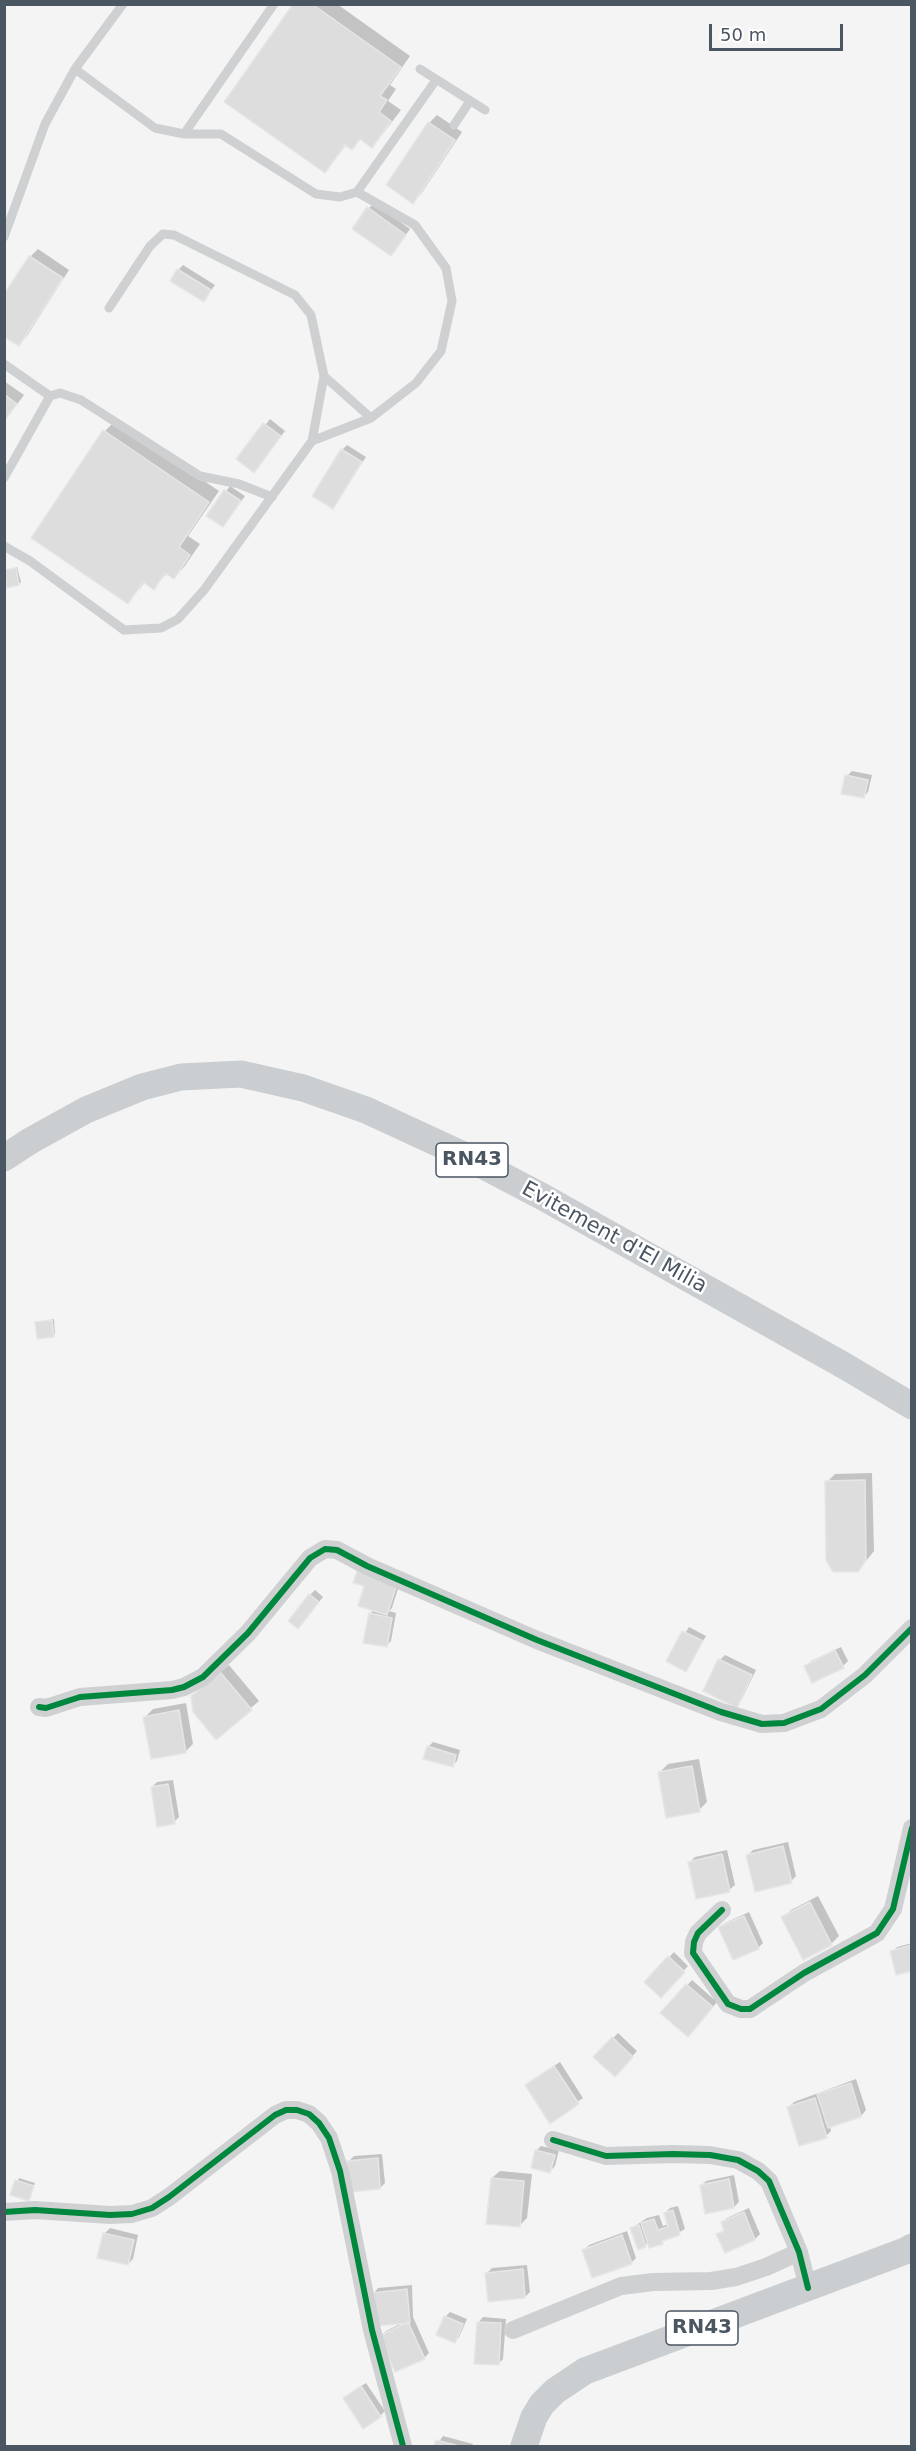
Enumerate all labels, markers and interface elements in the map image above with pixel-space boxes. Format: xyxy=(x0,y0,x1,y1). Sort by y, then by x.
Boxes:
scale bar xyxy=(712,12,846,50)
text: 50 m xyxy=(720,24,766,45)
road number: RN43 xyxy=(436,1143,508,1177)
street label: Evitement d'El Milia xyxy=(517,1177,711,1299)
road number: RN43 xyxy=(666,2311,738,2345)

